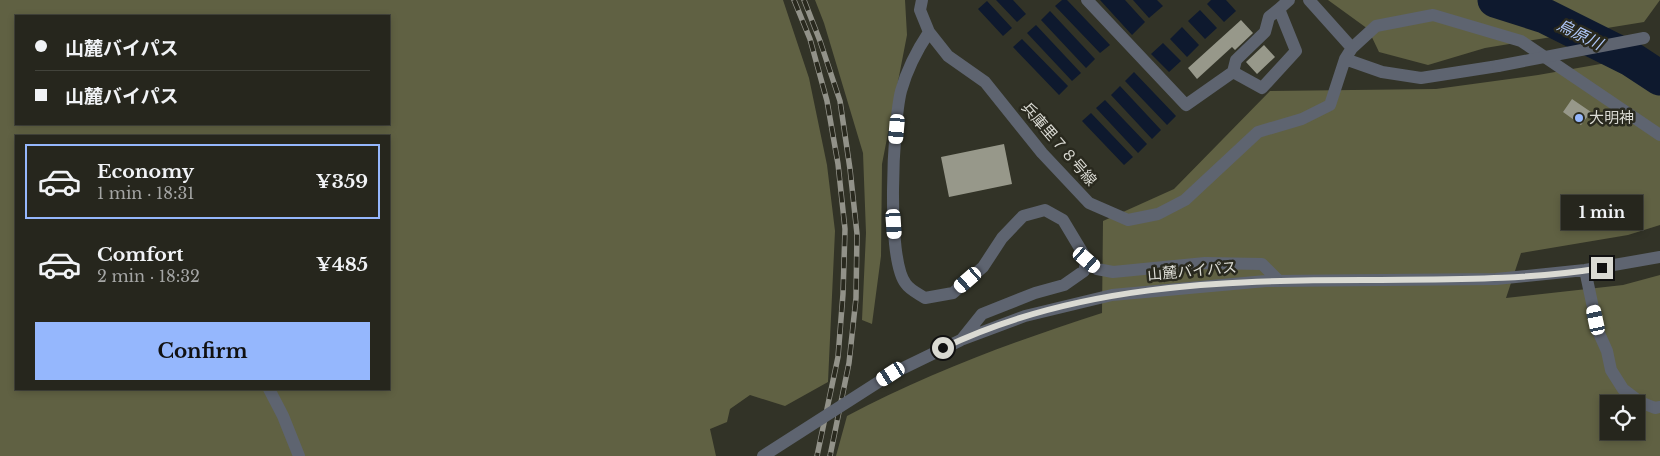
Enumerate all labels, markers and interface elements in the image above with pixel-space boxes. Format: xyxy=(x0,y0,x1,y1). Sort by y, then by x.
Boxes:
water label: 烏原川 xyxy=(1554,14,1608,54)
text: 山麓バイパス xyxy=(65,37,179,60)
text: 山麓バイパス xyxy=(65,85,179,108)
street label: 兵庫里７８号線 xyxy=(1018,98,1101,190)
place label: 大明神 xyxy=(1589,108,1634,127)
marker: 大明神 xyxy=(1573,112,1585,124)
car xyxy=(888,113,905,145)
icon: car xyxy=(37,159,82,204)
text: Economy xyxy=(97,160,194,183)
text: ¥359 xyxy=(316,170,368,193)
text: 1 min · 18:31 xyxy=(97,183,195,203)
callout: 1 min xyxy=(1561,196,1643,230)
text: 1 min xyxy=(1579,202,1625,222)
car xyxy=(885,209,902,239)
icon: car xyxy=(37,242,82,287)
text: Comfort xyxy=(97,243,184,266)
car xyxy=(1070,244,1103,276)
text: ¥485 xyxy=(316,253,368,276)
street label: 山麓バイパス xyxy=(1146,257,1237,284)
route end xyxy=(1591,257,1613,279)
car xyxy=(951,264,984,296)
text: 2 min · 18:32 xyxy=(97,266,200,286)
car xyxy=(1585,304,1606,336)
button: Confirm xyxy=(35,322,370,380)
route start xyxy=(932,337,954,359)
car xyxy=(874,360,907,388)
map controls xyxy=(1600,395,1645,440)
button: locate xyxy=(1600,395,1645,440)

